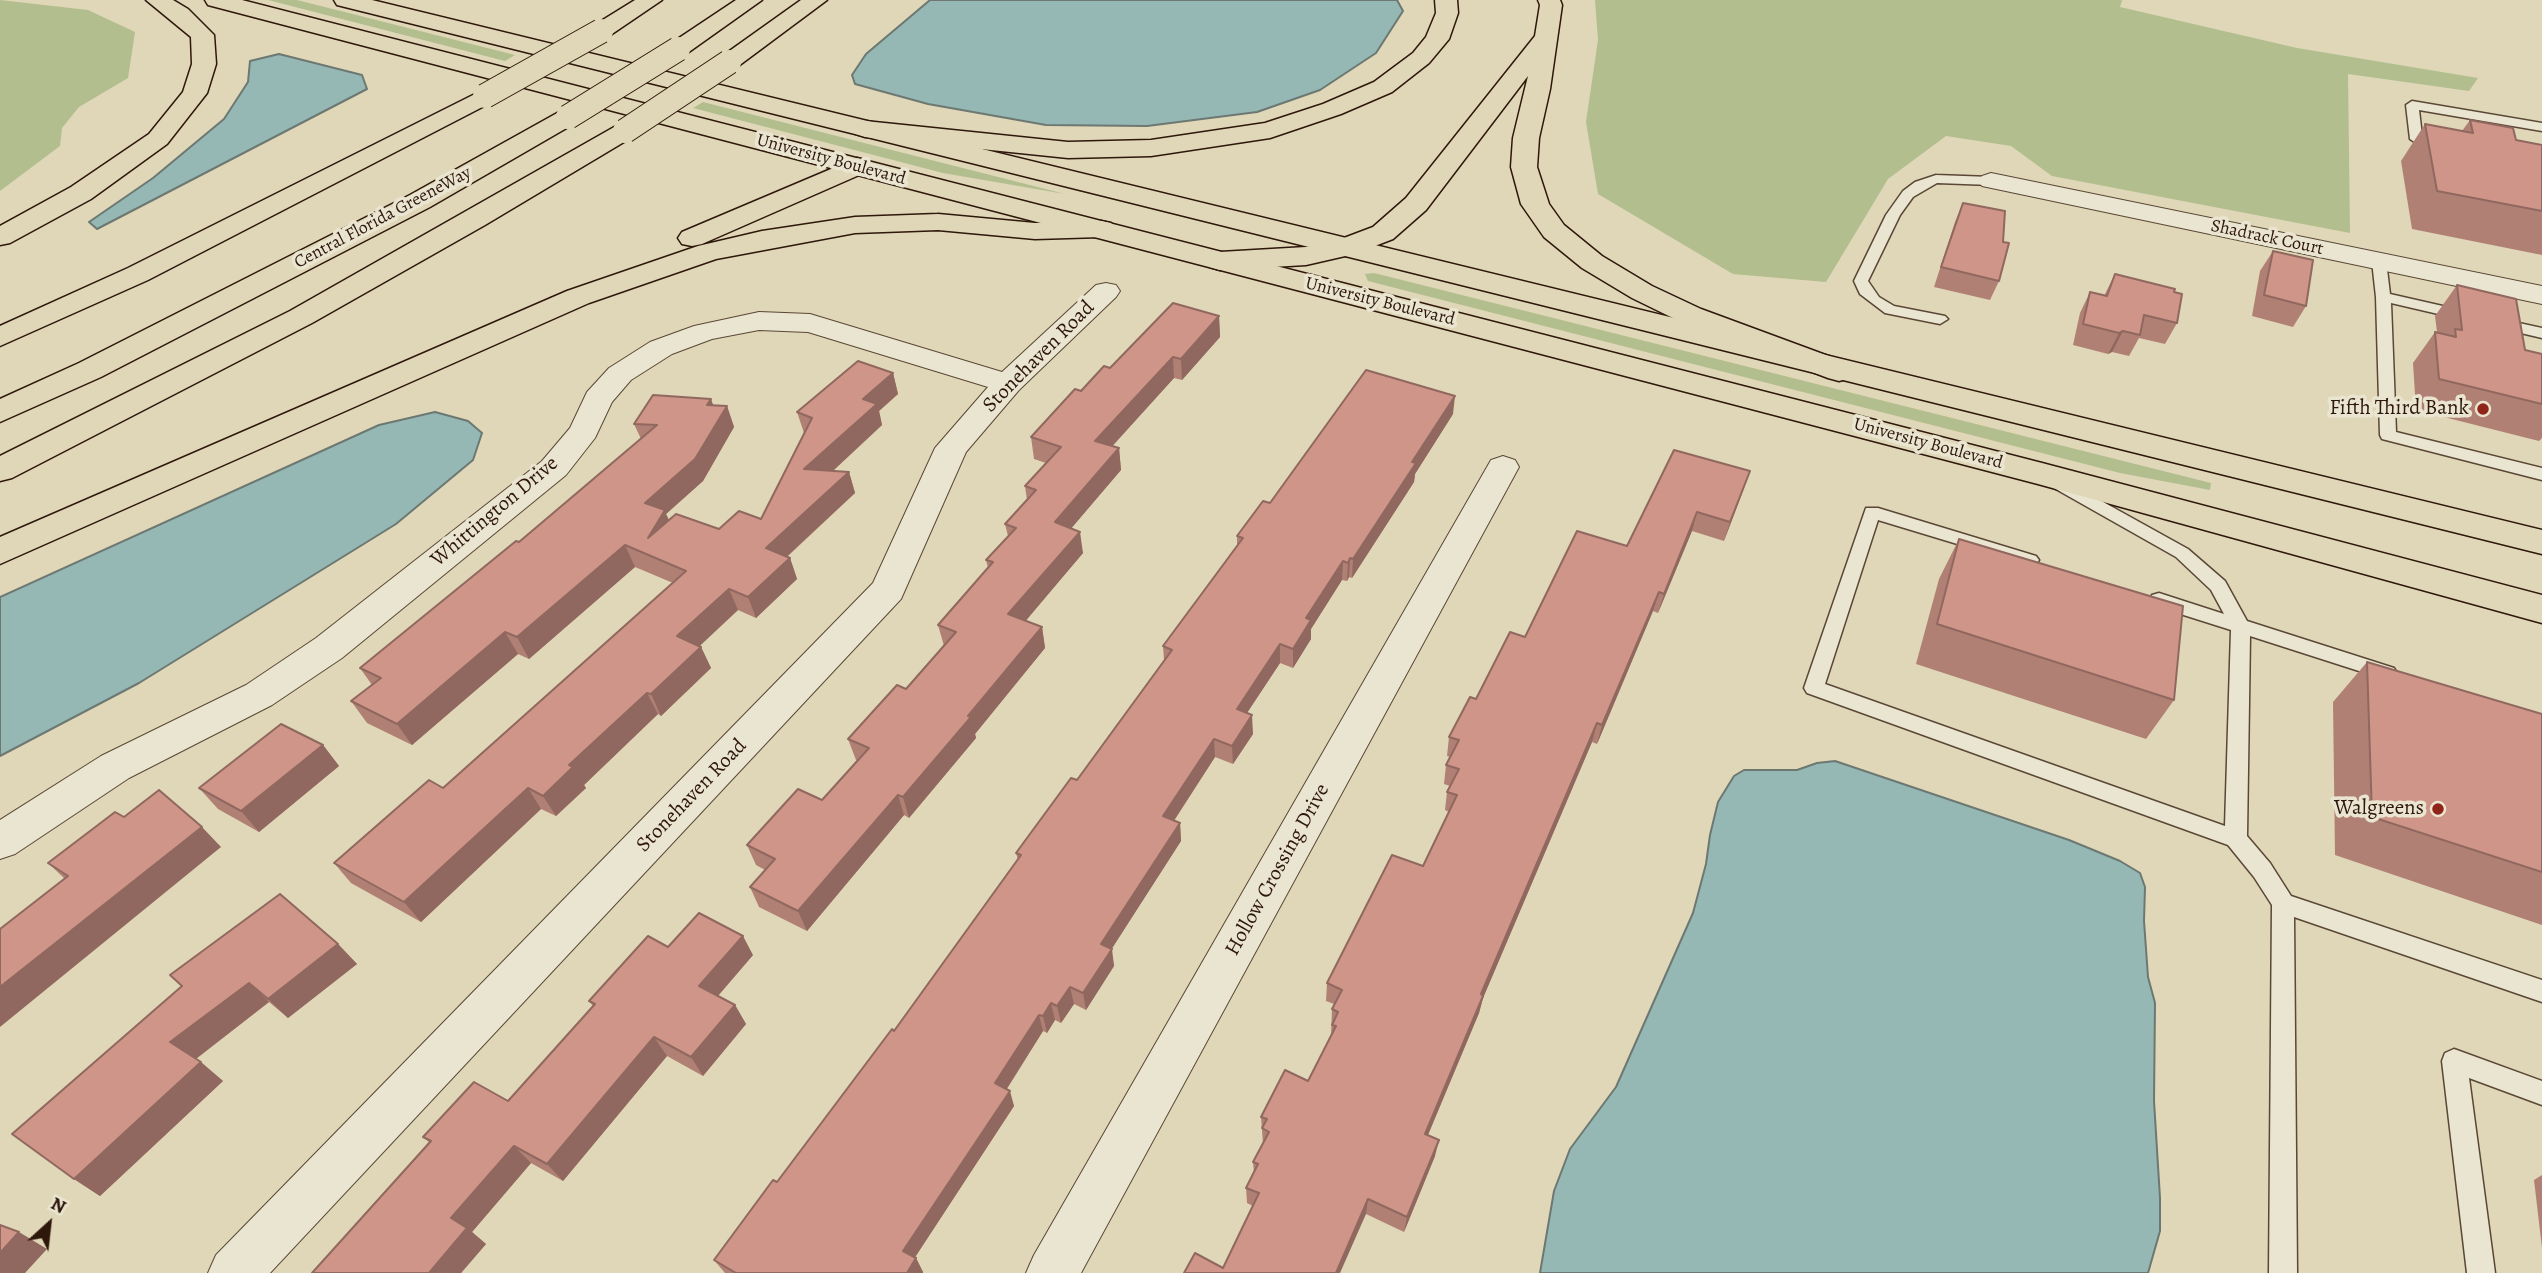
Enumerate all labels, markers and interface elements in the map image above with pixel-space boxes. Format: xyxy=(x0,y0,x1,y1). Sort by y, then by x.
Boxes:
street label: University Boulevard xyxy=(754,130,908,190)
street label: Central Florida GreeneWay xyxy=(291,162,475,274)
street label: Shadrack Court xyxy=(2209,216,2325,260)
street label: University Boulevard xyxy=(1303,273,1457,331)
street label: Stonehaven Road xyxy=(978,296,1100,418)
place label: Fifth Third Bank xyxy=(2329,396,2469,422)
marker: Fifth Third Bank xyxy=(2475,401,2491,417)
street label: University Boulevard xyxy=(1851,414,2005,474)
street label: Whittington Drive xyxy=(426,451,564,573)
street label: Stonehaven Road xyxy=(632,734,752,858)
street label: Hollow Crossing Drive xyxy=(1220,780,1336,960)
place label: Walgreens xyxy=(2334,796,2424,822)
marker: Walgreens xyxy=(2430,801,2446,817)
north arrow xyxy=(14,1189,84,1259)
text: N xyxy=(46,1191,71,1220)

